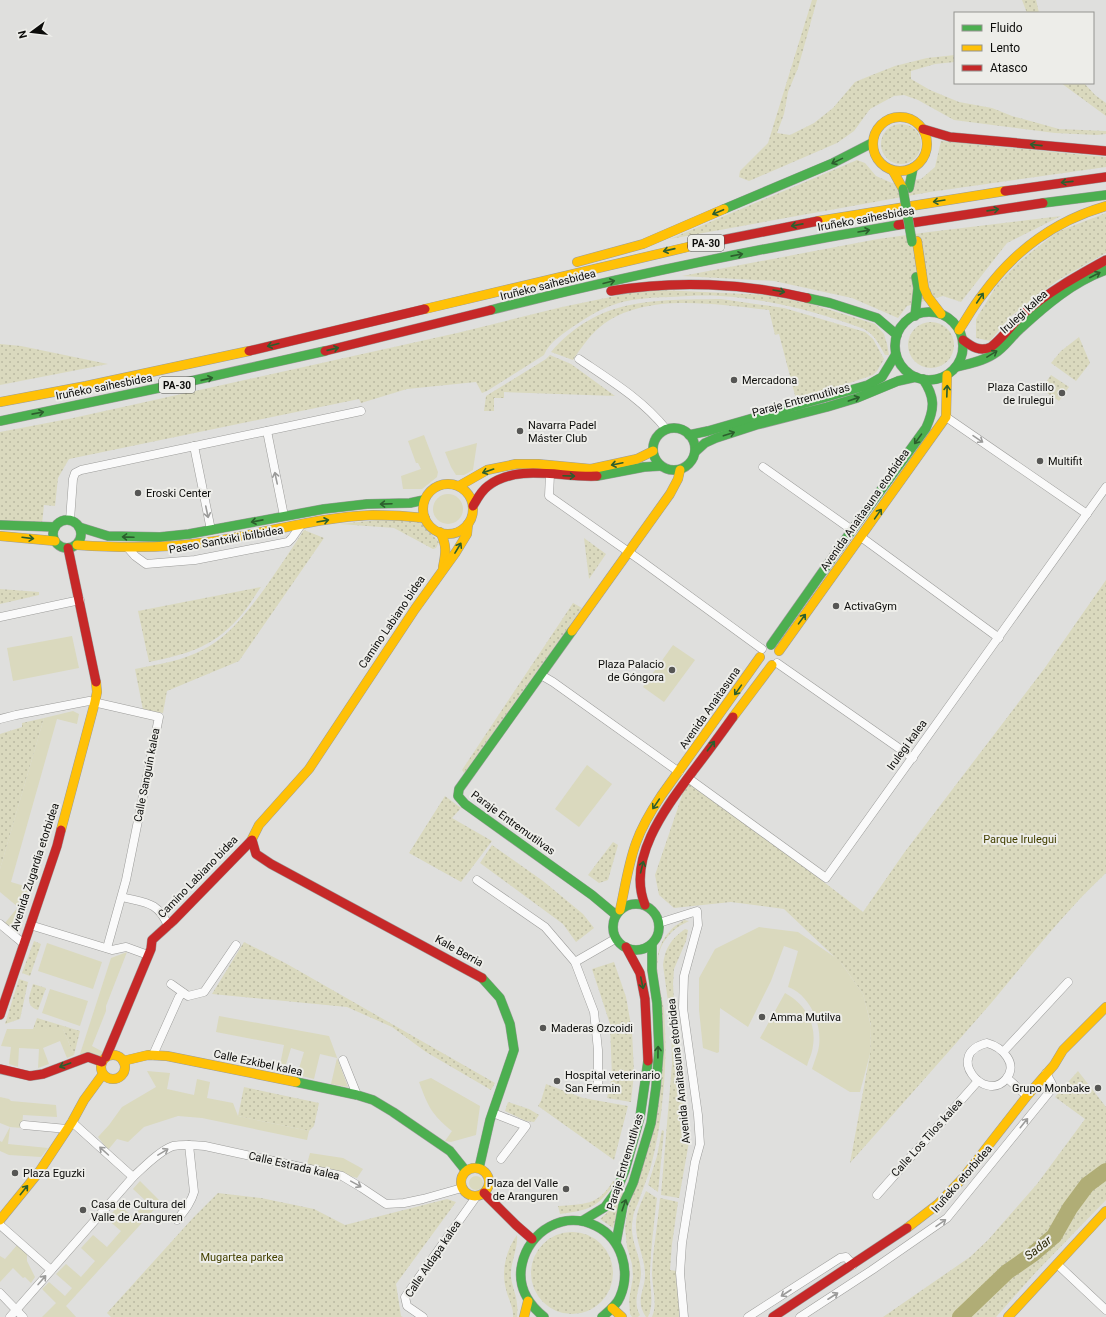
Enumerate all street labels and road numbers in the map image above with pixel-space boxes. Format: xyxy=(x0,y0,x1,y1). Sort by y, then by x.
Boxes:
street label: Iruñeko saihesbidea xyxy=(817,204,915,234)
road number: PA-30 xyxy=(688,235,724,251)
street label: Iruñeko saihesbidea xyxy=(499,267,597,303)
street label: Irulegi kalea xyxy=(998,287,1050,337)
street label: Iruñeko saihesbidea xyxy=(55,371,153,403)
road number: PA-30 xyxy=(159,377,195,393)
street label: Paraje Entremutilvas xyxy=(751,381,852,419)
street label: Avenida Anaitasuna etorbidea xyxy=(818,447,912,573)
street label: Paseo Santxiki ibilbidea xyxy=(168,524,284,556)
street label: Camino Labiano bidea xyxy=(356,573,428,671)
street label: Avenida Anaitasuna xyxy=(677,665,743,751)
street label: Irulegi kalea xyxy=(884,717,930,773)
street label: Calle Sanguín kalea xyxy=(132,727,162,823)
street label: Paraje Entremutilvas xyxy=(469,788,558,858)
street label: Avenida Zugardia etorbidea xyxy=(8,801,62,933)
street label: Camino Labiano bidea xyxy=(155,833,241,921)
street label: Kale Berria xyxy=(433,932,485,970)
street label: Avenida Anaitasuna etorbidea xyxy=(665,998,693,1144)
street label: Calle Ezkibel kalea xyxy=(212,1047,304,1079)
street label: Calle Los Tilos kalea xyxy=(889,1096,965,1180)
street label: Paraje Entremutilvas xyxy=(604,1112,646,1212)
street label: Iruñeko etorbidea xyxy=(929,1142,995,1216)
street label: Calle Estrada kalea xyxy=(247,1149,341,1183)
street label: Calle Aldapa kalea xyxy=(402,1218,464,1300)

